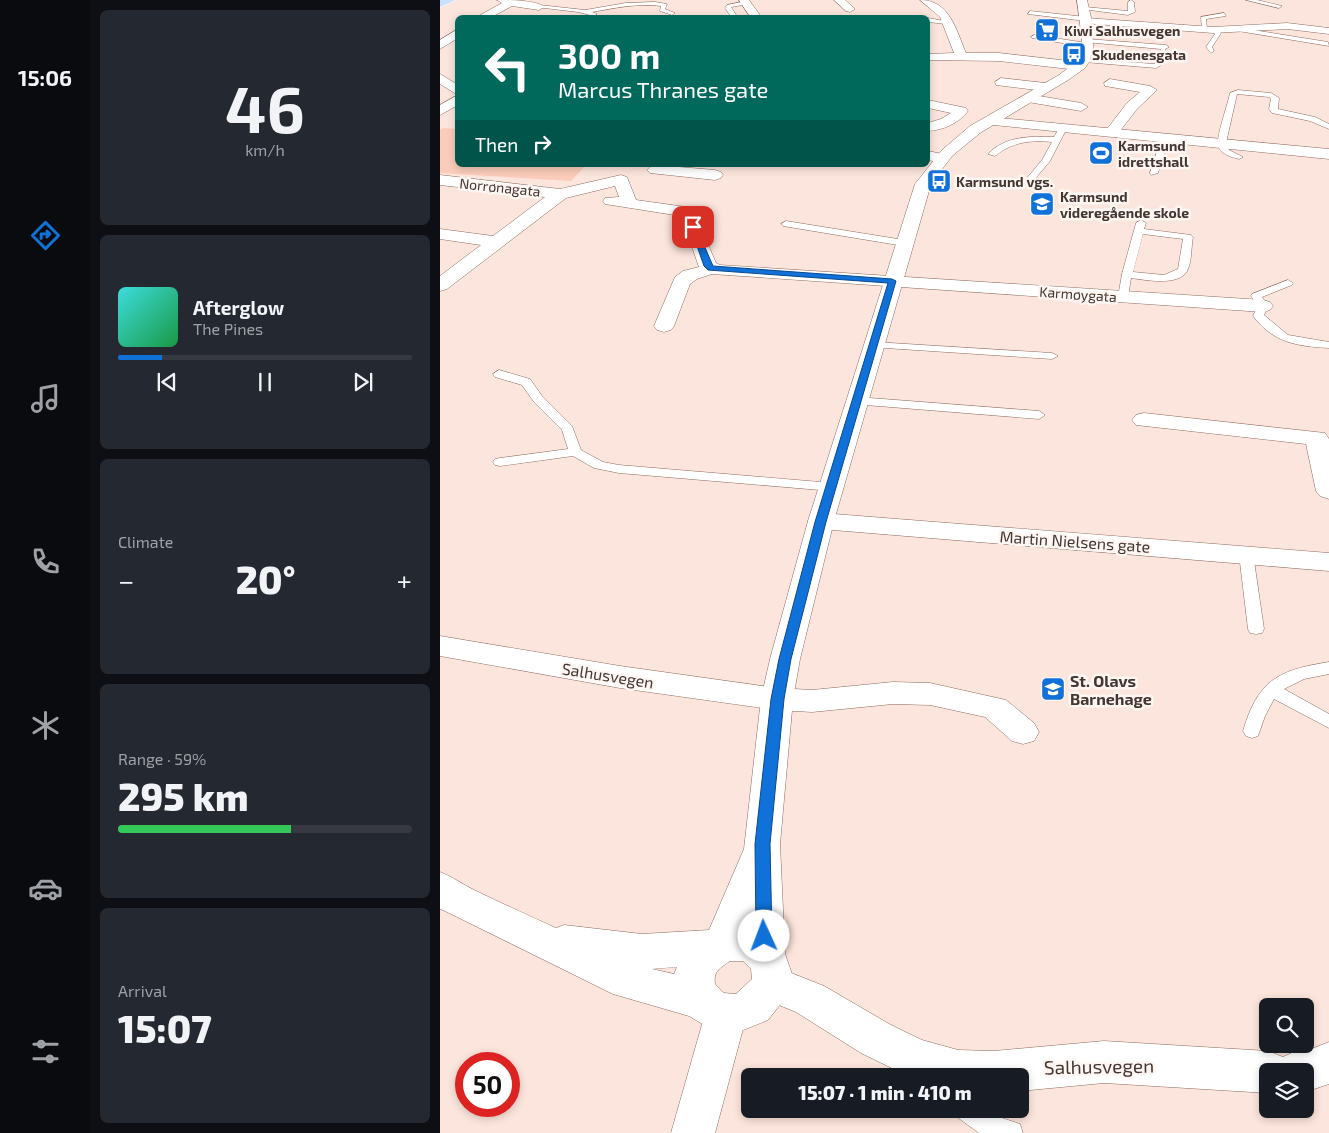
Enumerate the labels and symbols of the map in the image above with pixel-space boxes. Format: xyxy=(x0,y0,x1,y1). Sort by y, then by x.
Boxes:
supermarket icon: Kiwi Salhusvegen xyxy=(1034,17,1060,43)
place label: Kiwi Salhusvegen xyxy=(1064,22,1180,39)
bus stop icon: Skudenesgata xyxy=(1061,41,1087,67)
place label: Skudenesgata xyxy=(1092,46,1186,63)
place label: Karmsund idrettshall xyxy=(1118,137,1189,170)
sports icon: Karmsund idrettshall xyxy=(1088,140,1114,166)
bus stop icon: Karmsund vgs. xyxy=(926,168,952,194)
place label: Karmsund vgs. xyxy=(956,173,1053,190)
street label: Norrønagata xyxy=(459,174,541,200)
place label: Karmsund videregående skole xyxy=(1060,188,1189,221)
school or university icon: Karmsund videregående skole xyxy=(1029,191,1055,217)
pin xyxy=(672,206,714,248)
street label: Karmøygata xyxy=(1039,283,1117,305)
street label: Martin Nielsens gate xyxy=(999,526,1151,556)
street label: Salhusvegen xyxy=(561,658,655,692)
place label: St. Olavs Barnehage xyxy=(1070,671,1152,708)
school or university icon: St. Olavs Barnehage xyxy=(1040,676,1066,702)
position arrow xyxy=(737,909,789,961)
speed limit sign: 50 xyxy=(455,1052,520,1117)
street label: Salhusvegen xyxy=(1044,1054,1154,1078)

